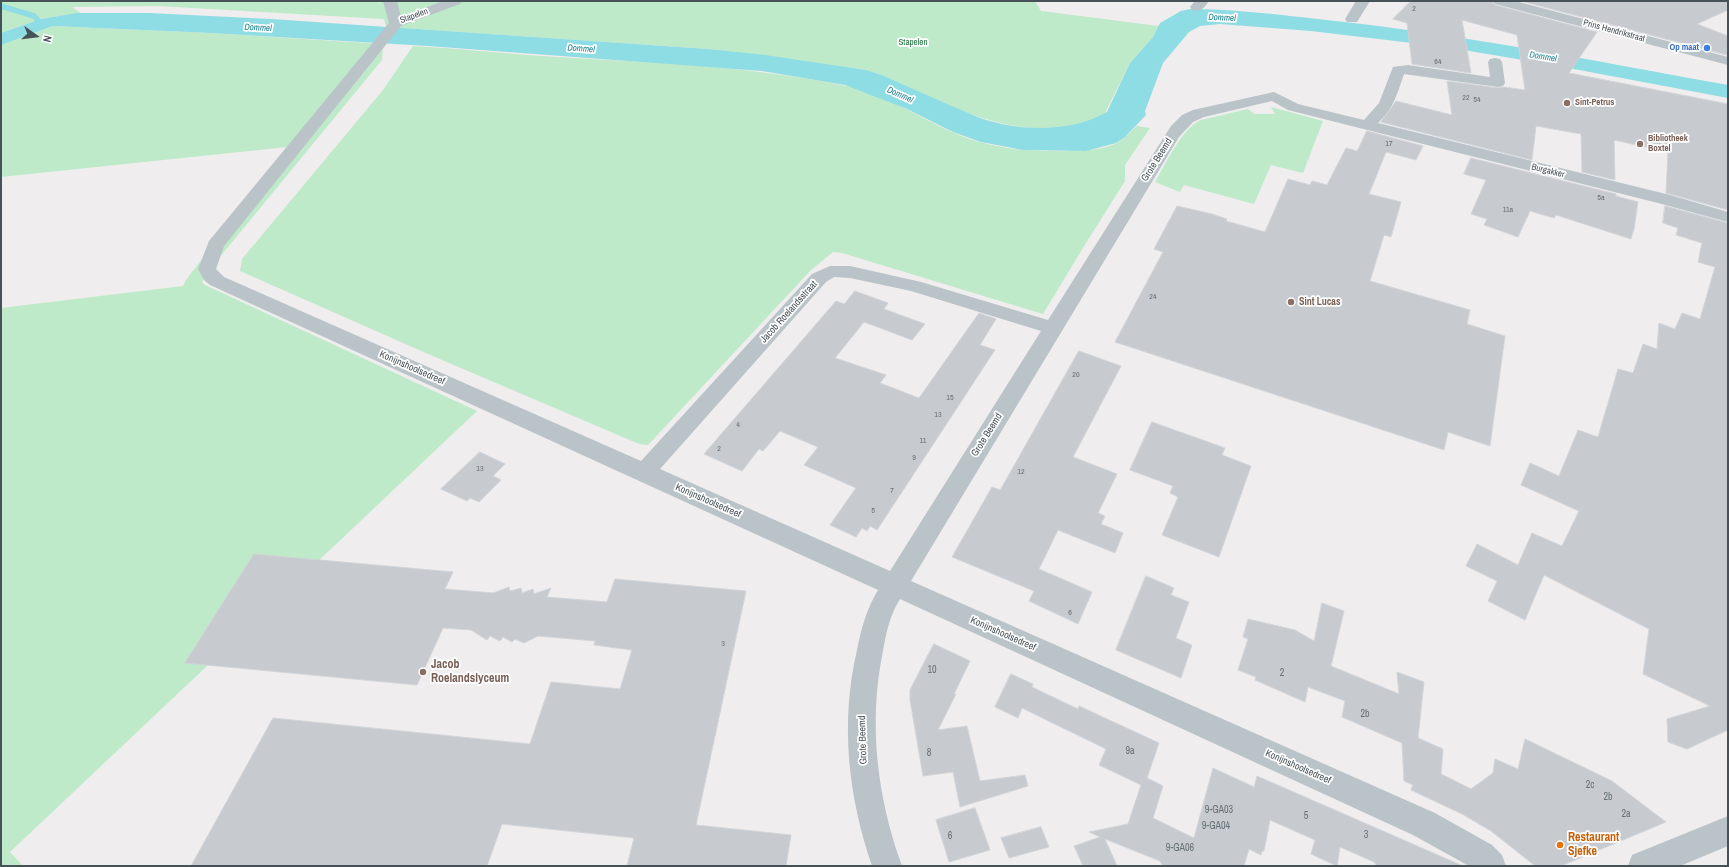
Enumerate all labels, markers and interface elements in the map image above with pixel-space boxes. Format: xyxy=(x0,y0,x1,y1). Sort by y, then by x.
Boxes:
house number: 2 xyxy=(1412,4,1416,14)
street label: Stapelen xyxy=(398,6,430,26)
water label: Dommel xyxy=(1208,12,1236,24)
north arrow xyxy=(16,16,56,56)
street label: Prins Hendrikstraat xyxy=(1582,18,1646,44)
water label: Dommel xyxy=(244,22,272,34)
text: N xyxy=(40,34,55,44)
park label: Stapelen xyxy=(898,38,928,48)
water label: Dommel xyxy=(567,43,595,55)
place label: Op maat xyxy=(1669,43,1699,53)
marker: Op maat xyxy=(1702,43,1712,53)
water label: Dommel xyxy=(1529,50,1557,64)
house number: 64 xyxy=(1434,57,1442,67)
water label: Dommel xyxy=(885,84,915,106)
house number: 22 xyxy=(1462,93,1470,103)
house number: 54 xyxy=(1473,95,1481,105)
marker: Sint-Petrus xyxy=(1562,98,1572,108)
place label: Sint-Petrus xyxy=(1575,98,1614,108)
place label: Bibliotheek Boxtel xyxy=(1648,134,1688,155)
street label: Grote Beemd xyxy=(1139,136,1175,184)
house number: 17 xyxy=(1385,139,1393,149)
marker: Bibliotheek Boxtel xyxy=(1635,139,1645,149)
street label: Burgakker xyxy=(1530,162,1566,180)
house number: 5a xyxy=(1597,193,1605,203)
house number: 11a xyxy=(1503,205,1513,215)
street label: Jacob Roelandsstraat xyxy=(758,279,820,345)
house number: 24 xyxy=(1149,292,1157,302)
place label: Sint Lucas xyxy=(1299,296,1340,308)
marker: Sint Lucas xyxy=(1286,297,1296,307)
street label: Konijnshoolsedreef xyxy=(377,348,447,388)
house number: 20 xyxy=(1072,370,1080,380)
house number: 15 xyxy=(946,393,954,403)
house number: 13 xyxy=(934,410,942,420)
street label: Grote Beemd xyxy=(969,411,1005,459)
house number: 4 xyxy=(736,420,740,430)
house number: 11 xyxy=(920,436,926,446)
house number: 2 xyxy=(717,444,721,454)
house number: 9 xyxy=(912,453,916,463)
house number: 13 xyxy=(476,464,484,474)
house number: 12 xyxy=(1017,467,1025,477)
street label: Konijnshoolsedreef xyxy=(673,481,743,521)
house number: 7 xyxy=(890,486,894,496)
house number: 5 xyxy=(871,506,875,516)
house number: 6 xyxy=(1068,608,1072,618)
street label: Konijnshoolsedreef xyxy=(968,614,1038,654)
house number: 3 xyxy=(721,639,725,649)
place label: Jacob Roelandslyceum xyxy=(431,658,509,686)
house number: 10 xyxy=(927,664,937,676)
marker: Jacob Roelandslyceum xyxy=(418,667,428,677)
house number: 2 xyxy=(1280,667,1284,679)
house number: 2b xyxy=(1360,708,1370,720)
street label: Grote Beemd xyxy=(856,715,870,765)
house number: 9a xyxy=(1125,745,1135,757)
house number: 8 xyxy=(927,747,931,759)
street label: Konijnshoolsedreef xyxy=(1263,747,1333,787)
house number: 2c xyxy=(1586,779,1594,791)
house number: 2b xyxy=(1603,791,1613,803)
house number: 9-GA03 xyxy=(1205,804,1233,816)
house number: 2a xyxy=(1621,808,1631,820)
house number: 5 xyxy=(1304,810,1308,822)
house number: 9-GA04 xyxy=(1202,820,1230,832)
house number: 3 xyxy=(1364,829,1368,841)
house number: 6 xyxy=(948,830,952,842)
place label: Restaurant Sjefke xyxy=(1568,831,1619,859)
marker: Restaurant Sjefke xyxy=(1555,840,1565,850)
house number: 9-GA06 xyxy=(1166,842,1194,854)

